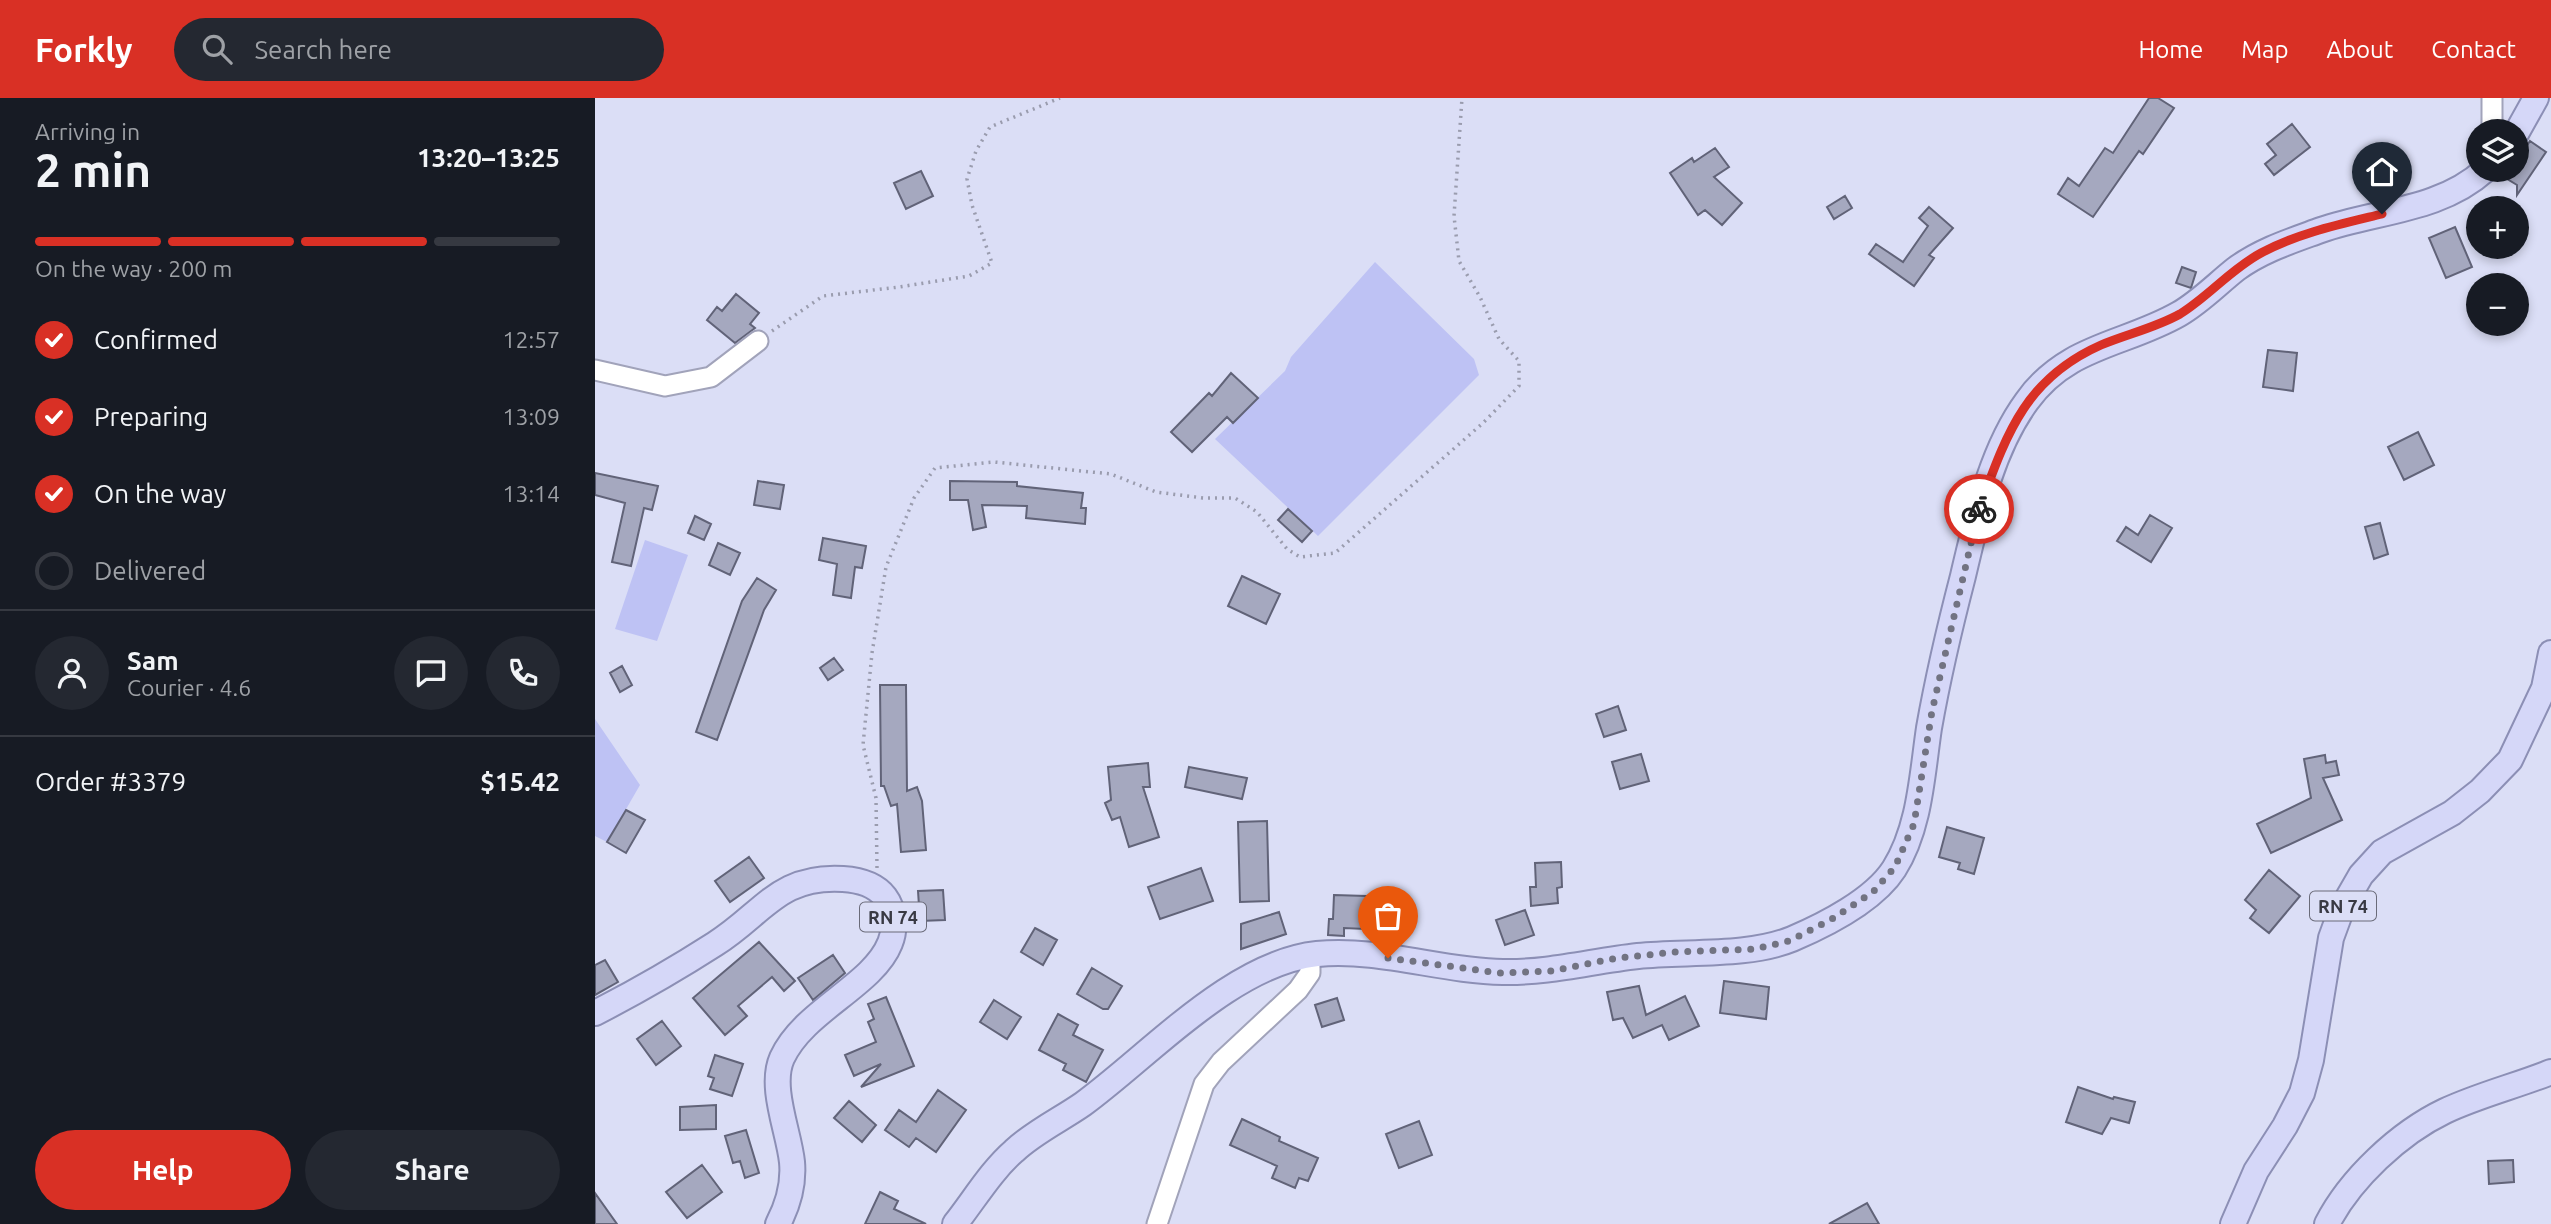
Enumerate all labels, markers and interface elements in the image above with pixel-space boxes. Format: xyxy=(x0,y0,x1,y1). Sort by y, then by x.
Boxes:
search box xyxy=(174,18,664,81)
icon: search xyxy=(198,30,236,68)
text: Forkly xyxy=(35,31,132,68)
text: Search here xyxy=(254,35,392,64)
text: Home xyxy=(2138,36,2203,63)
text: Map xyxy=(2241,36,2288,63)
text: About xyxy=(2326,36,2393,63)
text: Contact xyxy=(2431,36,2516,63)
text: Arriving in xyxy=(35,119,140,144)
map controls xyxy=(2466,119,2529,336)
button: layers xyxy=(2466,119,2529,182)
pin xyxy=(2352,142,2412,214)
text: 13:20–13:25 xyxy=(417,143,560,172)
text: 2 min xyxy=(35,144,151,196)
icon: home xyxy=(2363,153,2401,191)
button: + xyxy=(2466,196,2529,259)
text: On the way · 200 m xyxy=(35,256,232,281)
button: − xyxy=(2466,273,2529,336)
icon: check xyxy=(35,321,73,359)
text: Confirmed xyxy=(94,325,218,354)
text: 12:57 xyxy=(502,327,560,352)
icon: check xyxy=(35,398,73,436)
text: Preparing xyxy=(94,402,208,431)
text: 13:09 xyxy=(502,404,560,429)
courier xyxy=(1944,474,2014,544)
icon: check xyxy=(35,475,73,513)
text: On the way xyxy=(94,479,226,508)
text: 13:14 xyxy=(502,481,560,506)
icon: bike xyxy=(1960,490,1998,528)
text: Delivered xyxy=(94,556,206,585)
button: person xyxy=(35,636,109,710)
button: chat xyxy=(394,636,468,710)
button: phone xyxy=(486,636,560,710)
text: Sam xyxy=(127,646,179,675)
text: Courier · 4.6 xyxy=(127,675,251,700)
text: Order #3379 xyxy=(35,767,186,796)
text: $15.42 xyxy=(480,767,560,796)
pin xyxy=(1358,886,1418,958)
road number: RN 74 xyxy=(2310,892,2376,920)
icon: bag xyxy=(1369,897,1407,935)
road number: RN 74 xyxy=(860,902,926,932)
button: Help xyxy=(35,1130,291,1210)
button: Share xyxy=(305,1130,560,1210)

